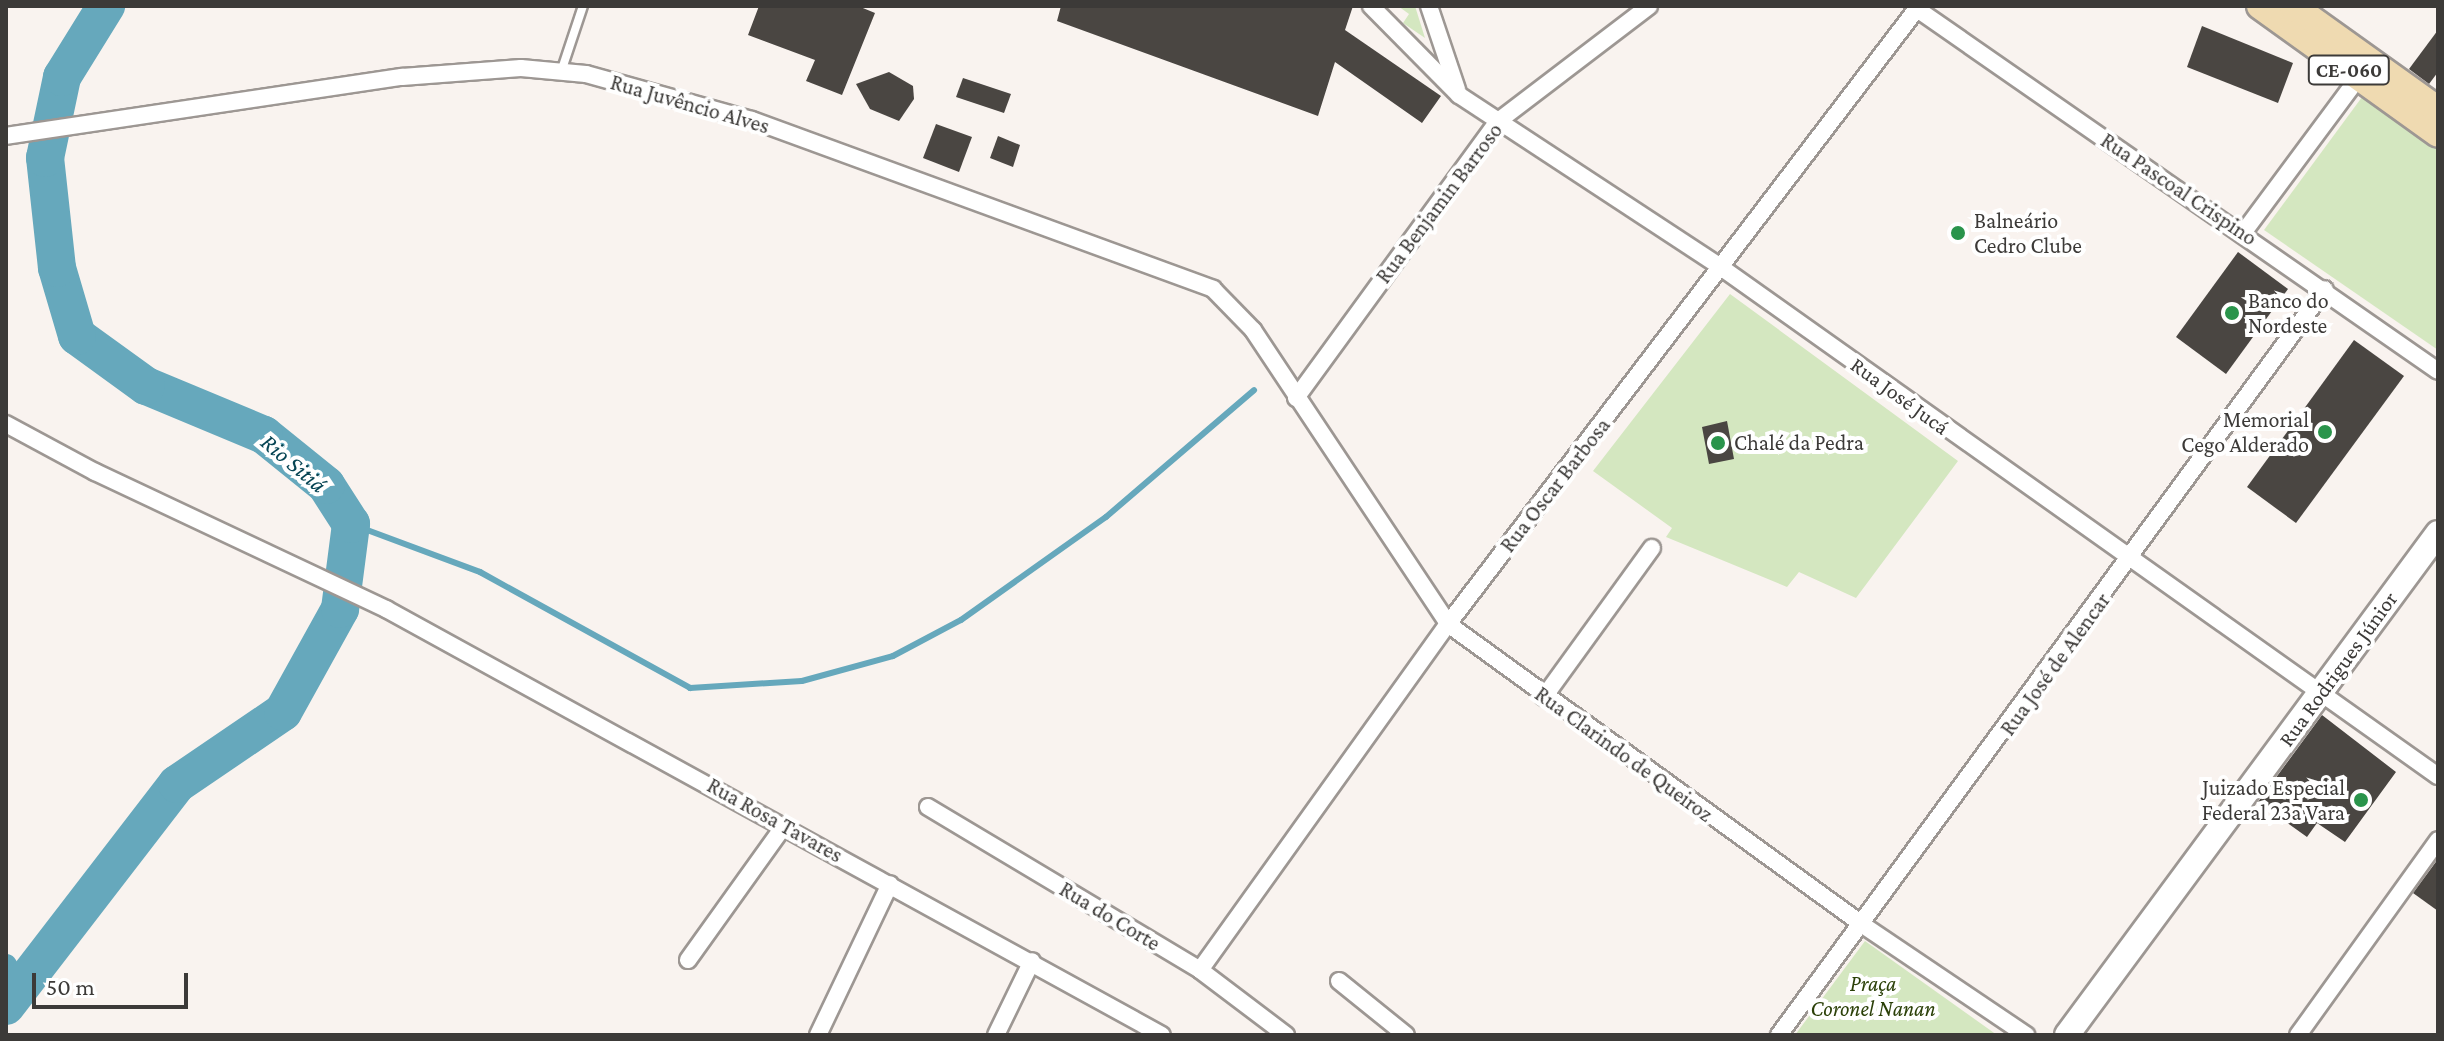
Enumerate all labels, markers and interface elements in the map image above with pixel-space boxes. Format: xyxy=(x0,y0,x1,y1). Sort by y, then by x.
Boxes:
road number: CE-060 xyxy=(2307,54,2391,86)
street label: Rua Juvêncio Alves xyxy=(608,69,772,139)
street label: Rua Benjamin Barroso xyxy=(1370,117,1508,289)
street label: Rua Pascoal Crispino xyxy=(2096,127,2262,251)
place label: Balneário Cedro Clube xyxy=(1974,207,2082,258)
marker: Balneário Cedro Clube xyxy=(1949,224,1967,242)
place label: Banco do Nordeste xyxy=(2248,287,2329,338)
marker: Banco do Nordeste xyxy=(2223,304,2241,322)
street label: Rua José Jucá xyxy=(1846,351,1954,441)
place label: Memorial Cego Alderado xyxy=(2181,406,2309,458)
street label: Rua Oscar Barbosa xyxy=(1494,412,1616,558)
marker: Memorial Cego Alderado xyxy=(2316,423,2334,441)
water label: Rio Sitiá xyxy=(255,427,333,499)
place label: Chalé da Pedra xyxy=(1734,430,1864,456)
marker: Chalé da Pedra xyxy=(1709,434,1727,452)
street label: Rua Rodrigues Júnior xyxy=(2273,586,2403,752)
street label: Rua José de Alencar xyxy=(1994,587,2116,741)
street label: Rua Clarindo de Queiroz xyxy=(1530,681,1718,827)
street label: Rua Rosa Tavares xyxy=(703,772,847,868)
place label: Juizado Especial Federal 23a Vara xyxy=(2202,774,2345,826)
marker: Juizado Especial Federal 23a Vara xyxy=(2352,791,2370,809)
street label: Rua do Corte xyxy=(1055,876,1165,956)
scale bar xyxy=(36,957,192,1007)
park label: Praça Coronel Nanan xyxy=(1810,970,1936,1022)
text: 50 m xyxy=(46,973,95,1000)

